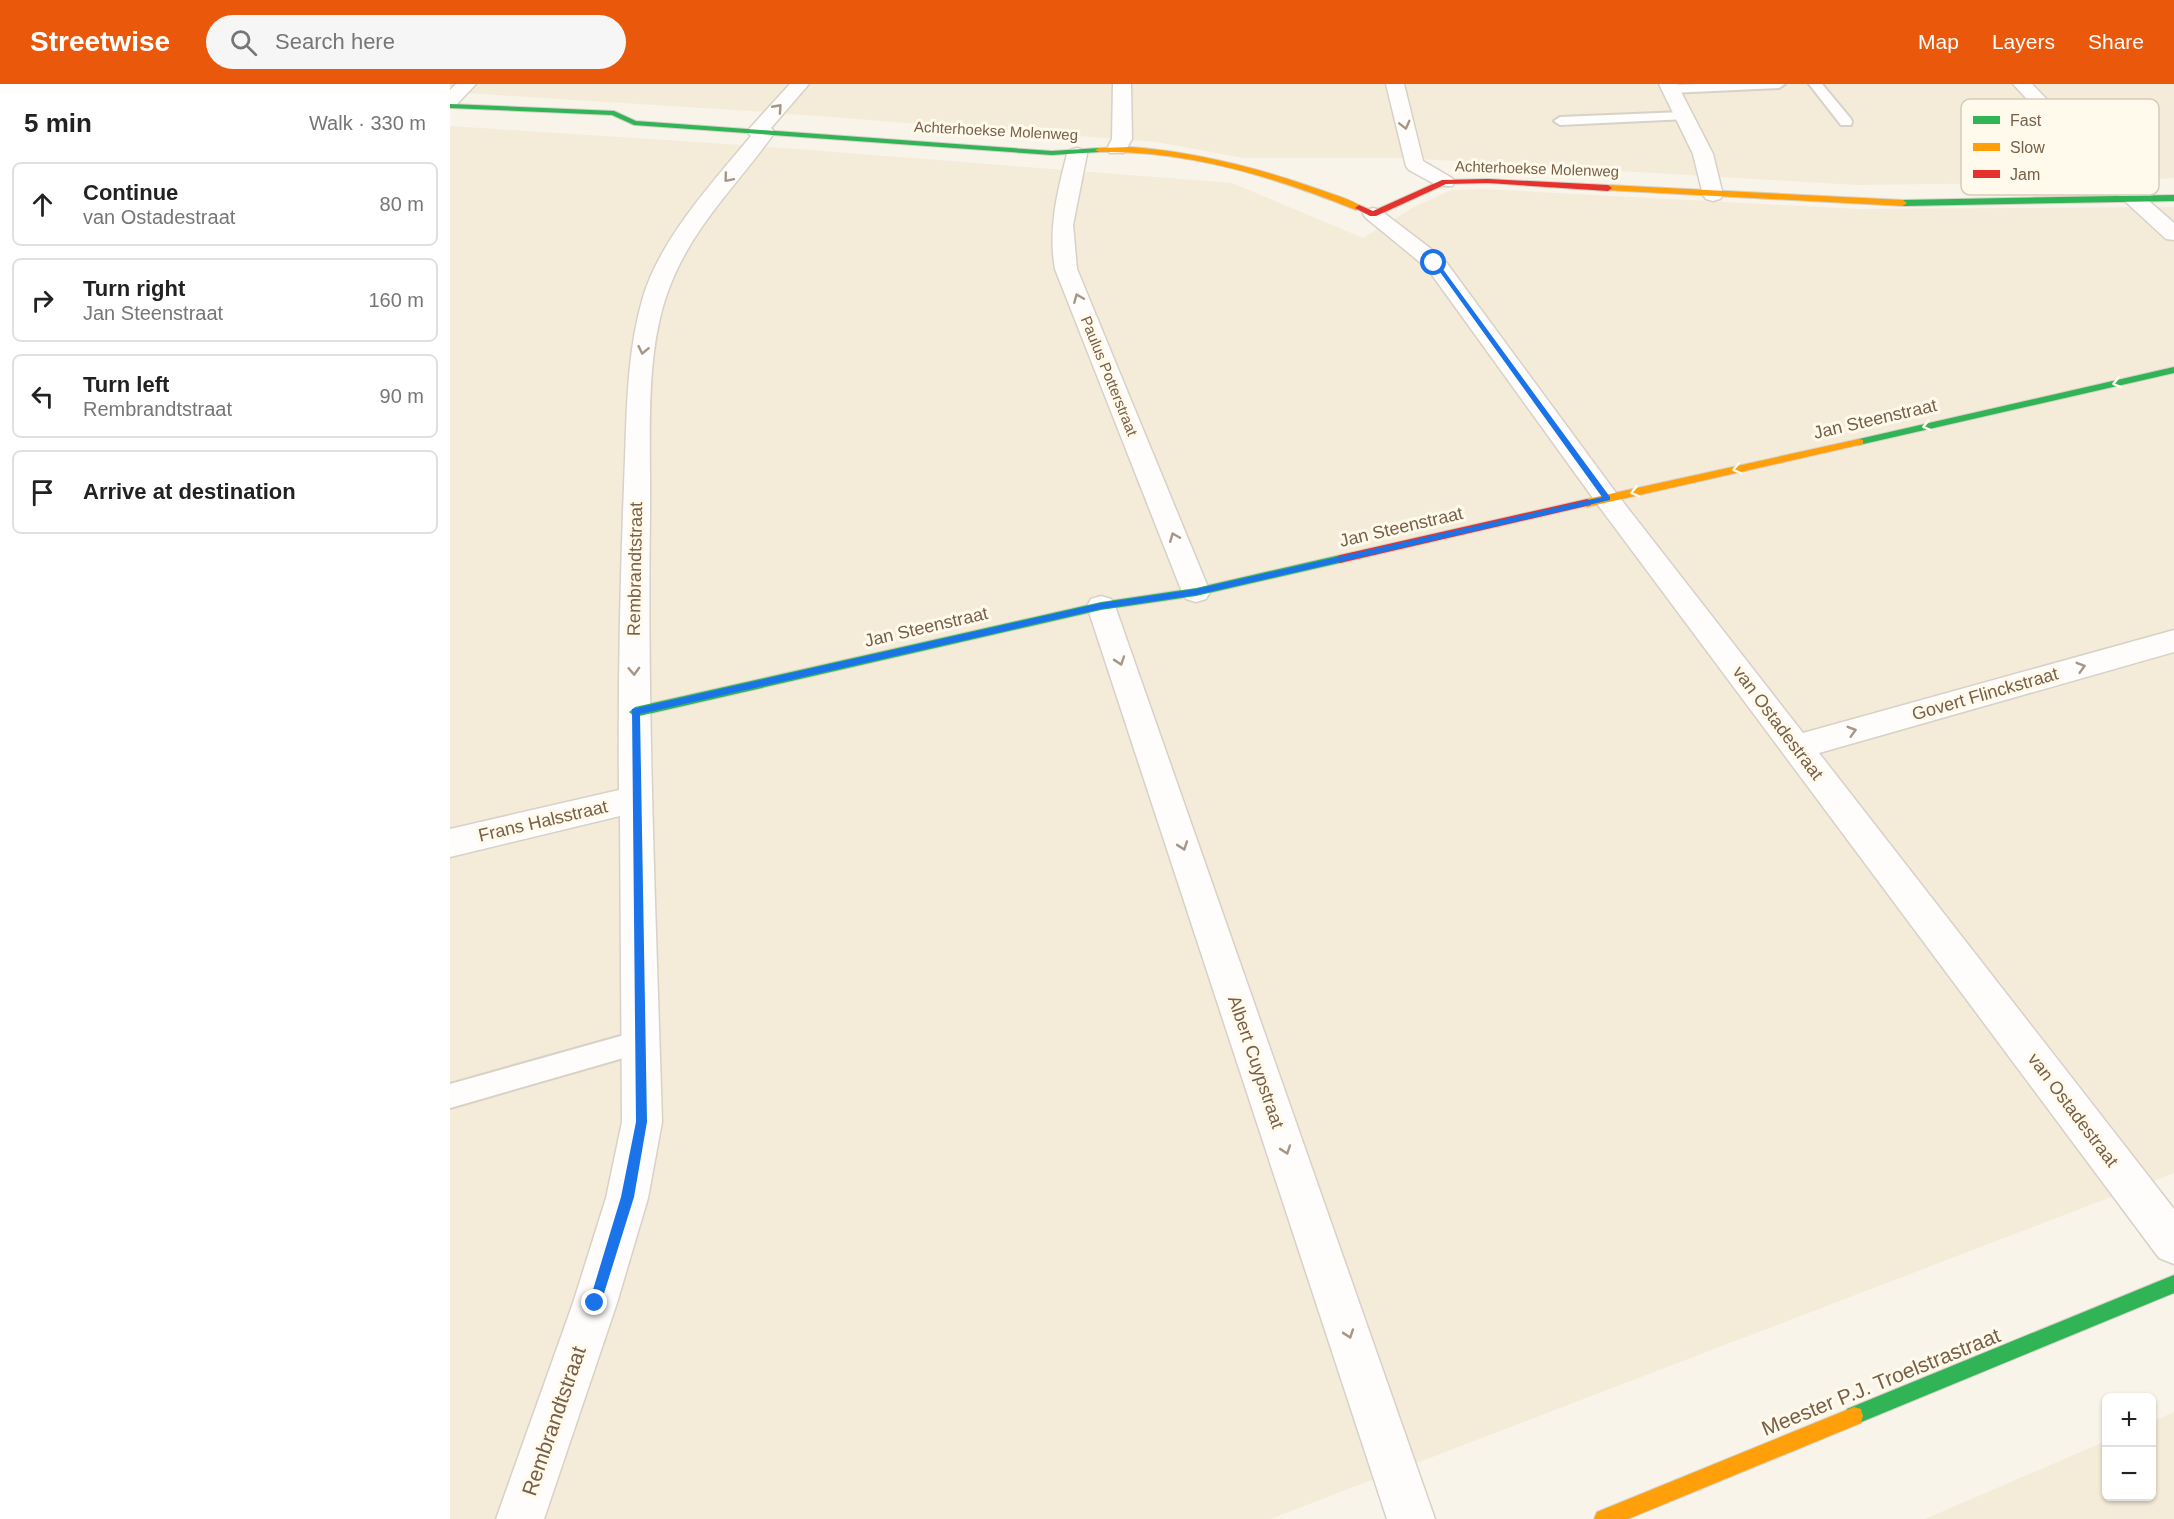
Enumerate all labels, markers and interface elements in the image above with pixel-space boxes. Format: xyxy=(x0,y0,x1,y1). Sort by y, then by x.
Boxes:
search box xyxy=(206,15,626,69)
text: Streetwise xyxy=(30,26,170,57)
icon: search xyxy=(227,26,260,59)
text: Search here xyxy=(275,29,395,54)
text: Map xyxy=(1918,30,1959,53)
text: Layers xyxy=(1992,30,2055,53)
text: Share xyxy=(2088,30,2144,53)
legend xyxy=(1961,99,2159,195)
one-way arrow xyxy=(771,104,782,115)
text: 5 min xyxy=(24,108,92,138)
text: Walk · 330 m xyxy=(309,112,426,134)
text: Fast xyxy=(2010,112,2042,129)
street label: Achterhoekse Molenweg xyxy=(914,118,1078,143)
one-way arrow xyxy=(1397,120,1410,130)
text: Slow xyxy=(2010,139,2045,156)
street label: Achterhoekse Molenweg xyxy=(1455,157,1619,180)
text: Jam xyxy=(2010,166,2040,183)
one-way arrow xyxy=(724,171,735,182)
text: Continue xyxy=(83,180,178,205)
icon: ahead xyxy=(26,188,59,221)
text: 80 m xyxy=(380,193,424,215)
text: van Ostadestraat xyxy=(83,206,235,228)
route start xyxy=(1420,249,1446,275)
text: Turn right xyxy=(83,276,185,301)
icon: right xyxy=(26,284,59,317)
text: 160 m xyxy=(368,289,424,311)
one-way arrow xyxy=(1073,293,1085,304)
text: Jan Steenstraat xyxy=(83,302,223,324)
street label: Paulus Potterstraat xyxy=(1078,313,1142,439)
one-way arrow xyxy=(637,345,650,355)
text: Turn left xyxy=(83,372,169,397)
one-way arrow xyxy=(2112,376,2122,389)
icon: left xyxy=(26,380,59,413)
text: 90 m xyxy=(380,385,424,407)
street label: Jan Steenstraat xyxy=(1811,395,1939,443)
text: Rembrandtstraat xyxy=(83,398,232,420)
one-way arrow xyxy=(1922,419,1932,432)
one-way arrow xyxy=(1732,462,1742,475)
icon: arrive xyxy=(26,476,59,509)
text: Arrive at destination xyxy=(83,479,296,504)
one-way arrow xyxy=(1630,485,1640,498)
street label: Rembrandtstraat xyxy=(624,502,646,636)
street label: Jan Steenstraat xyxy=(1337,503,1465,551)
one-way arrow xyxy=(1169,533,1181,544)
street label: Jan Steenstraat xyxy=(862,603,990,651)
one-way arrow xyxy=(1112,655,1125,666)
street label: van Ostadestraat xyxy=(1729,662,1827,784)
one-way arrow xyxy=(2075,662,2085,675)
street label: Govert Flinckstraat xyxy=(1910,664,2060,724)
one-way arrow xyxy=(627,666,640,675)
one-way arrow xyxy=(1846,726,1857,738)
street label: Frans Halsstraat xyxy=(476,796,610,846)
one-way arrow xyxy=(1175,840,1188,851)
street label: Albert Cuypstraat xyxy=(1224,993,1288,1131)
street label: van Ostadestraat xyxy=(2024,1049,2122,1171)
one-way arrow xyxy=(1279,1144,1292,1155)
route end xyxy=(581,1289,607,1315)
street label: Meester P.J. Troelstrastraat xyxy=(1758,1323,2004,1440)
one-way arrow xyxy=(1342,1328,1354,1339)
street label: Rembrandtstraat xyxy=(517,1343,590,1499)
map controls xyxy=(2102,1393,2156,1501)
button: + xyxy=(2102,1393,2156,1447)
button: − xyxy=(2102,1447,2156,1501)

